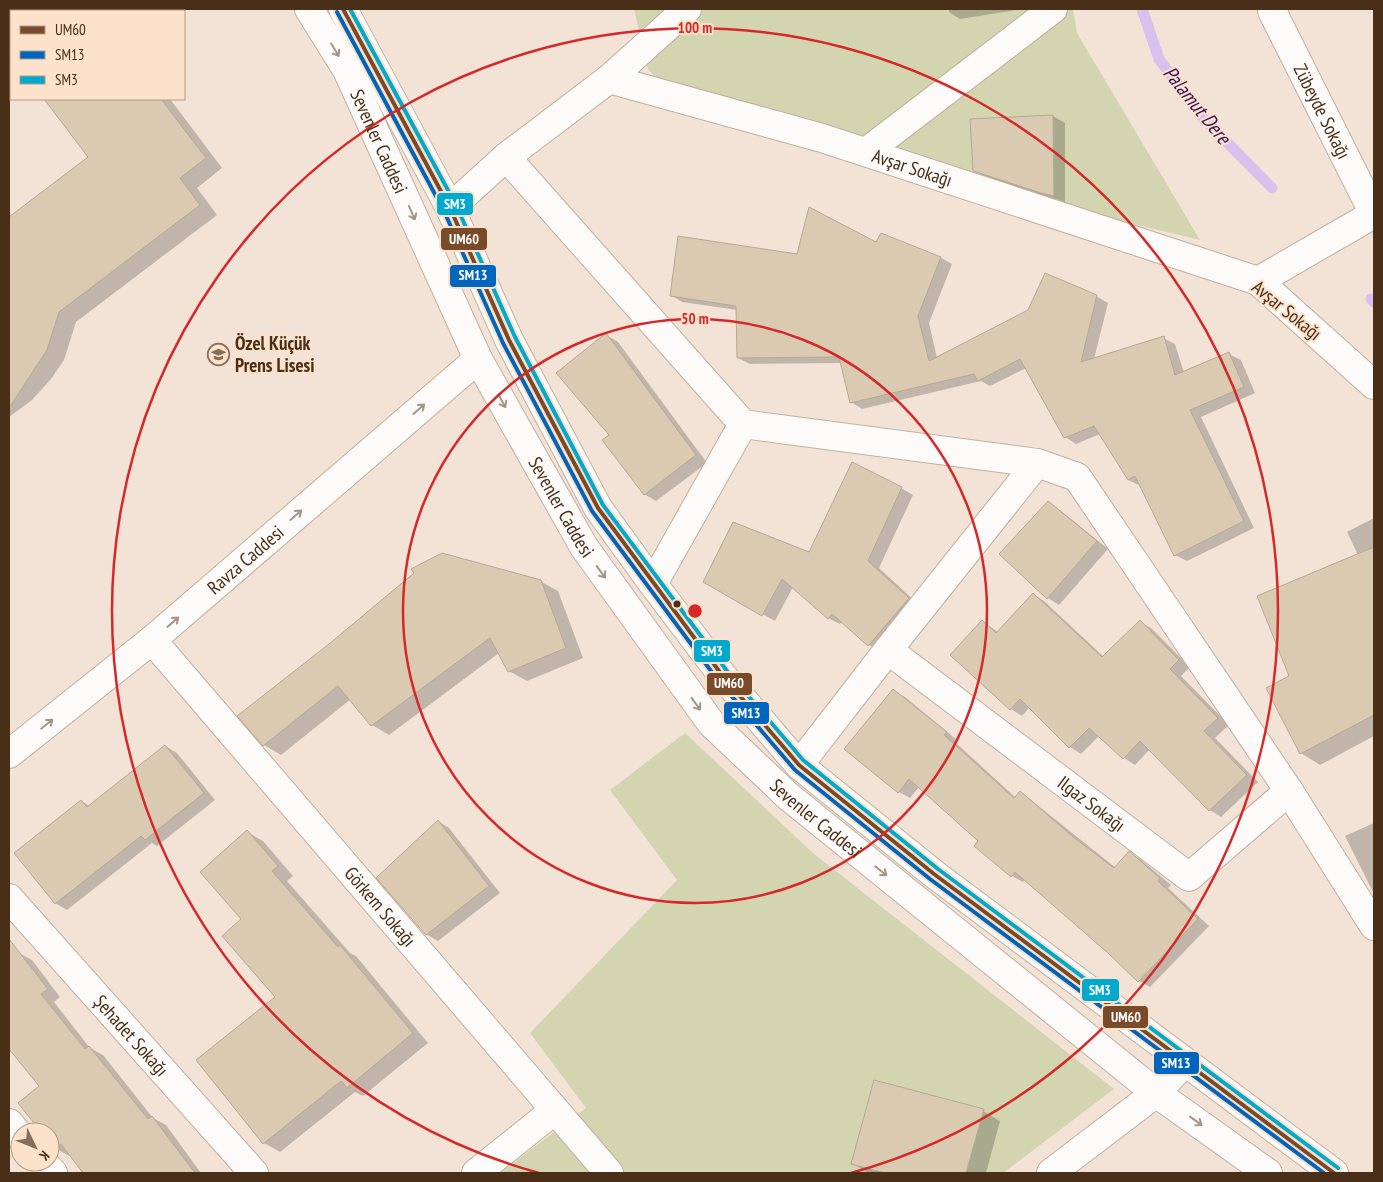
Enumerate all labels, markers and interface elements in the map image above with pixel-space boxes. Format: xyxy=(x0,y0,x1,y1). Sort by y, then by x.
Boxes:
legend xyxy=(10,10,185,100)
text: 100 m xyxy=(678,18,712,37)
text: UM60 xyxy=(55,20,86,39)
one-way arrow xyxy=(330,43,340,57)
text: SM13 xyxy=(55,45,84,64)
street label: Zübeyde Sokağı xyxy=(1288,60,1356,163)
water label: Palamut Dere xyxy=(1158,61,1237,151)
text: SM3 xyxy=(55,70,78,89)
street label: Sevenler Caddesi xyxy=(345,85,413,197)
street label: Avşar Sokağı xyxy=(869,143,955,192)
line badge: SM3 xyxy=(436,192,474,216)
text: SM3 xyxy=(444,195,466,213)
one-way arrow xyxy=(407,205,417,220)
line badge: UM60 xyxy=(440,227,488,251)
text: UM60 xyxy=(449,230,479,248)
line badge: SM13 xyxy=(449,264,497,288)
text: SM13 xyxy=(459,266,487,284)
street label: Avşar Sokağı xyxy=(1247,275,1327,345)
text: 50 m xyxy=(681,309,709,328)
place label: Özel Küçük Prens Lisesi xyxy=(235,331,314,377)
school or university icon: Özel Küçük Prens Lisesi xyxy=(207,342,231,366)
one-way arrow xyxy=(497,394,507,408)
one-way arrow xyxy=(413,404,426,415)
street label: Sevenler Caddesi xyxy=(523,452,600,562)
one-way arrow xyxy=(290,510,303,521)
street label: Ravza Caddesi xyxy=(202,520,288,599)
one-way arrow xyxy=(596,565,606,579)
unlabelled marker xyxy=(672,599,682,609)
centre of rings xyxy=(686,602,704,620)
one-way arrow xyxy=(167,616,180,627)
line badge: SM3 xyxy=(693,639,731,663)
text: SM3 xyxy=(701,642,723,660)
line badge: UM60 xyxy=(706,672,753,696)
text: UM60 xyxy=(714,674,744,692)
one-way arrow xyxy=(691,696,701,710)
line badge: SM13 xyxy=(723,701,770,725)
text: SM13 xyxy=(732,704,760,722)
one-way arrow xyxy=(40,718,53,729)
street label: Ilgaz Sokağı xyxy=(1053,770,1130,837)
street label: Sevenler Caddesi xyxy=(765,774,867,863)
street label: Görkem Sokağı xyxy=(339,861,421,951)
one-way arrow xyxy=(874,865,887,876)
line badge: SM3 xyxy=(1081,978,1120,1002)
text: SM3 xyxy=(1089,981,1111,999)
street label: Şehadet Sokağı xyxy=(89,990,174,1081)
line badge: UM60 xyxy=(1102,1005,1149,1029)
text: UM60 xyxy=(1111,1008,1141,1026)
line badge: SM13 xyxy=(1153,1051,1200,1075)
text: SM13 xyxy=(1162,1054,1190,1072)
one-way arrow xyxy=(1188,1116,1202,1126)
north arrow xyxy=(10,1122,60,1172)
text: K xyxy=(35,1147,54,1165)

